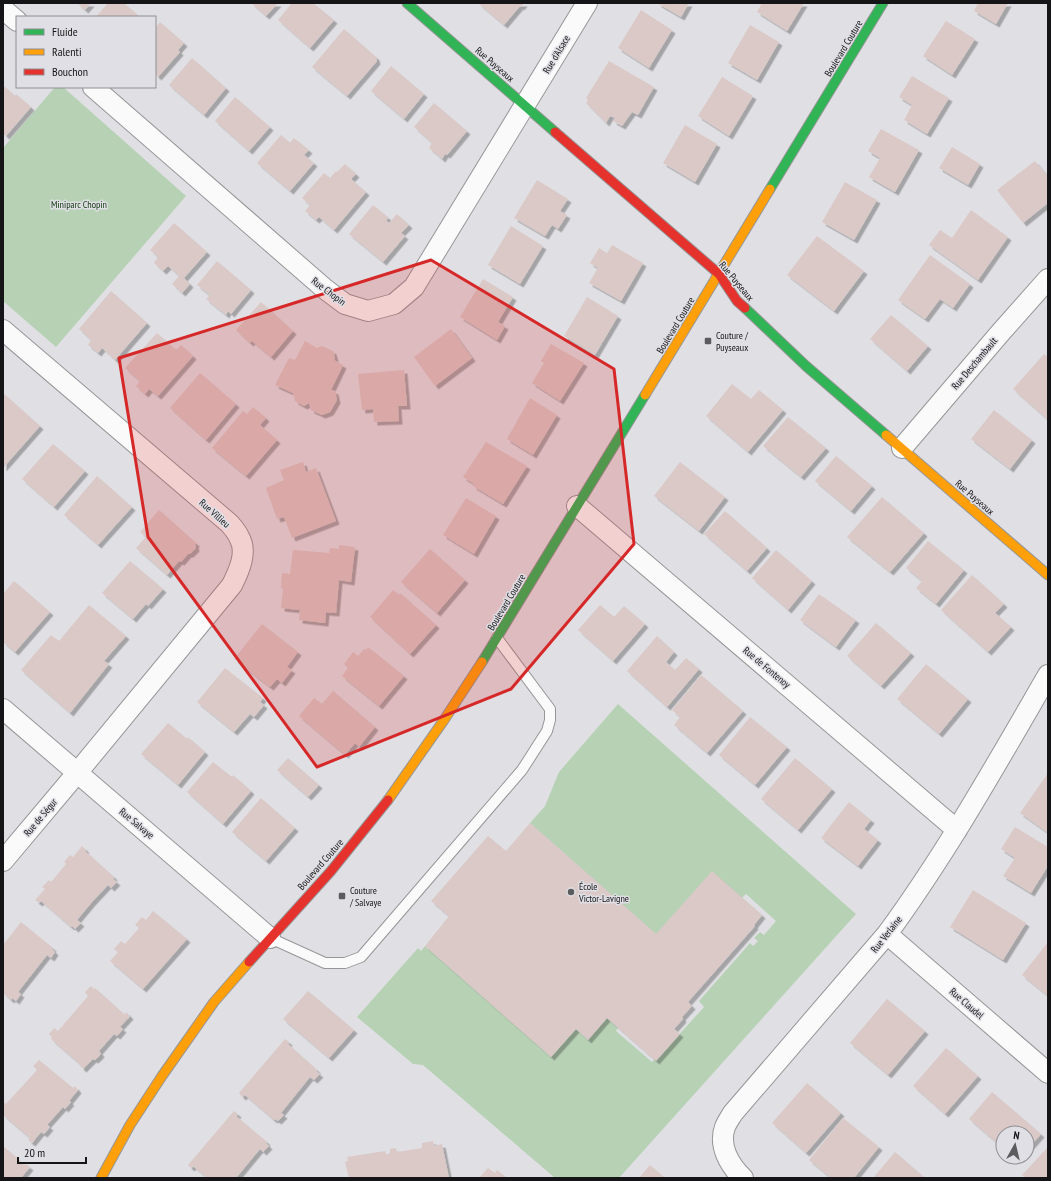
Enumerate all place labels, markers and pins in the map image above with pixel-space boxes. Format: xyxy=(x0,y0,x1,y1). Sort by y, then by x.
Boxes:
place label: Couture / Puyseaux xyxy=(716,329,749,354)
marker: Couture / Puyseaux xyxy=(703,336,713,346)
place label: École Victor-Lavigne xyxy=(578,880,629,905)
place label: Couture / Salvaye xyxy=(349,884,381,909)
marker: École Victor-Lavigne xyxy=(566,887,576,897)
marker: Couture / Salvaye xyxy=(337,891,347,901)

